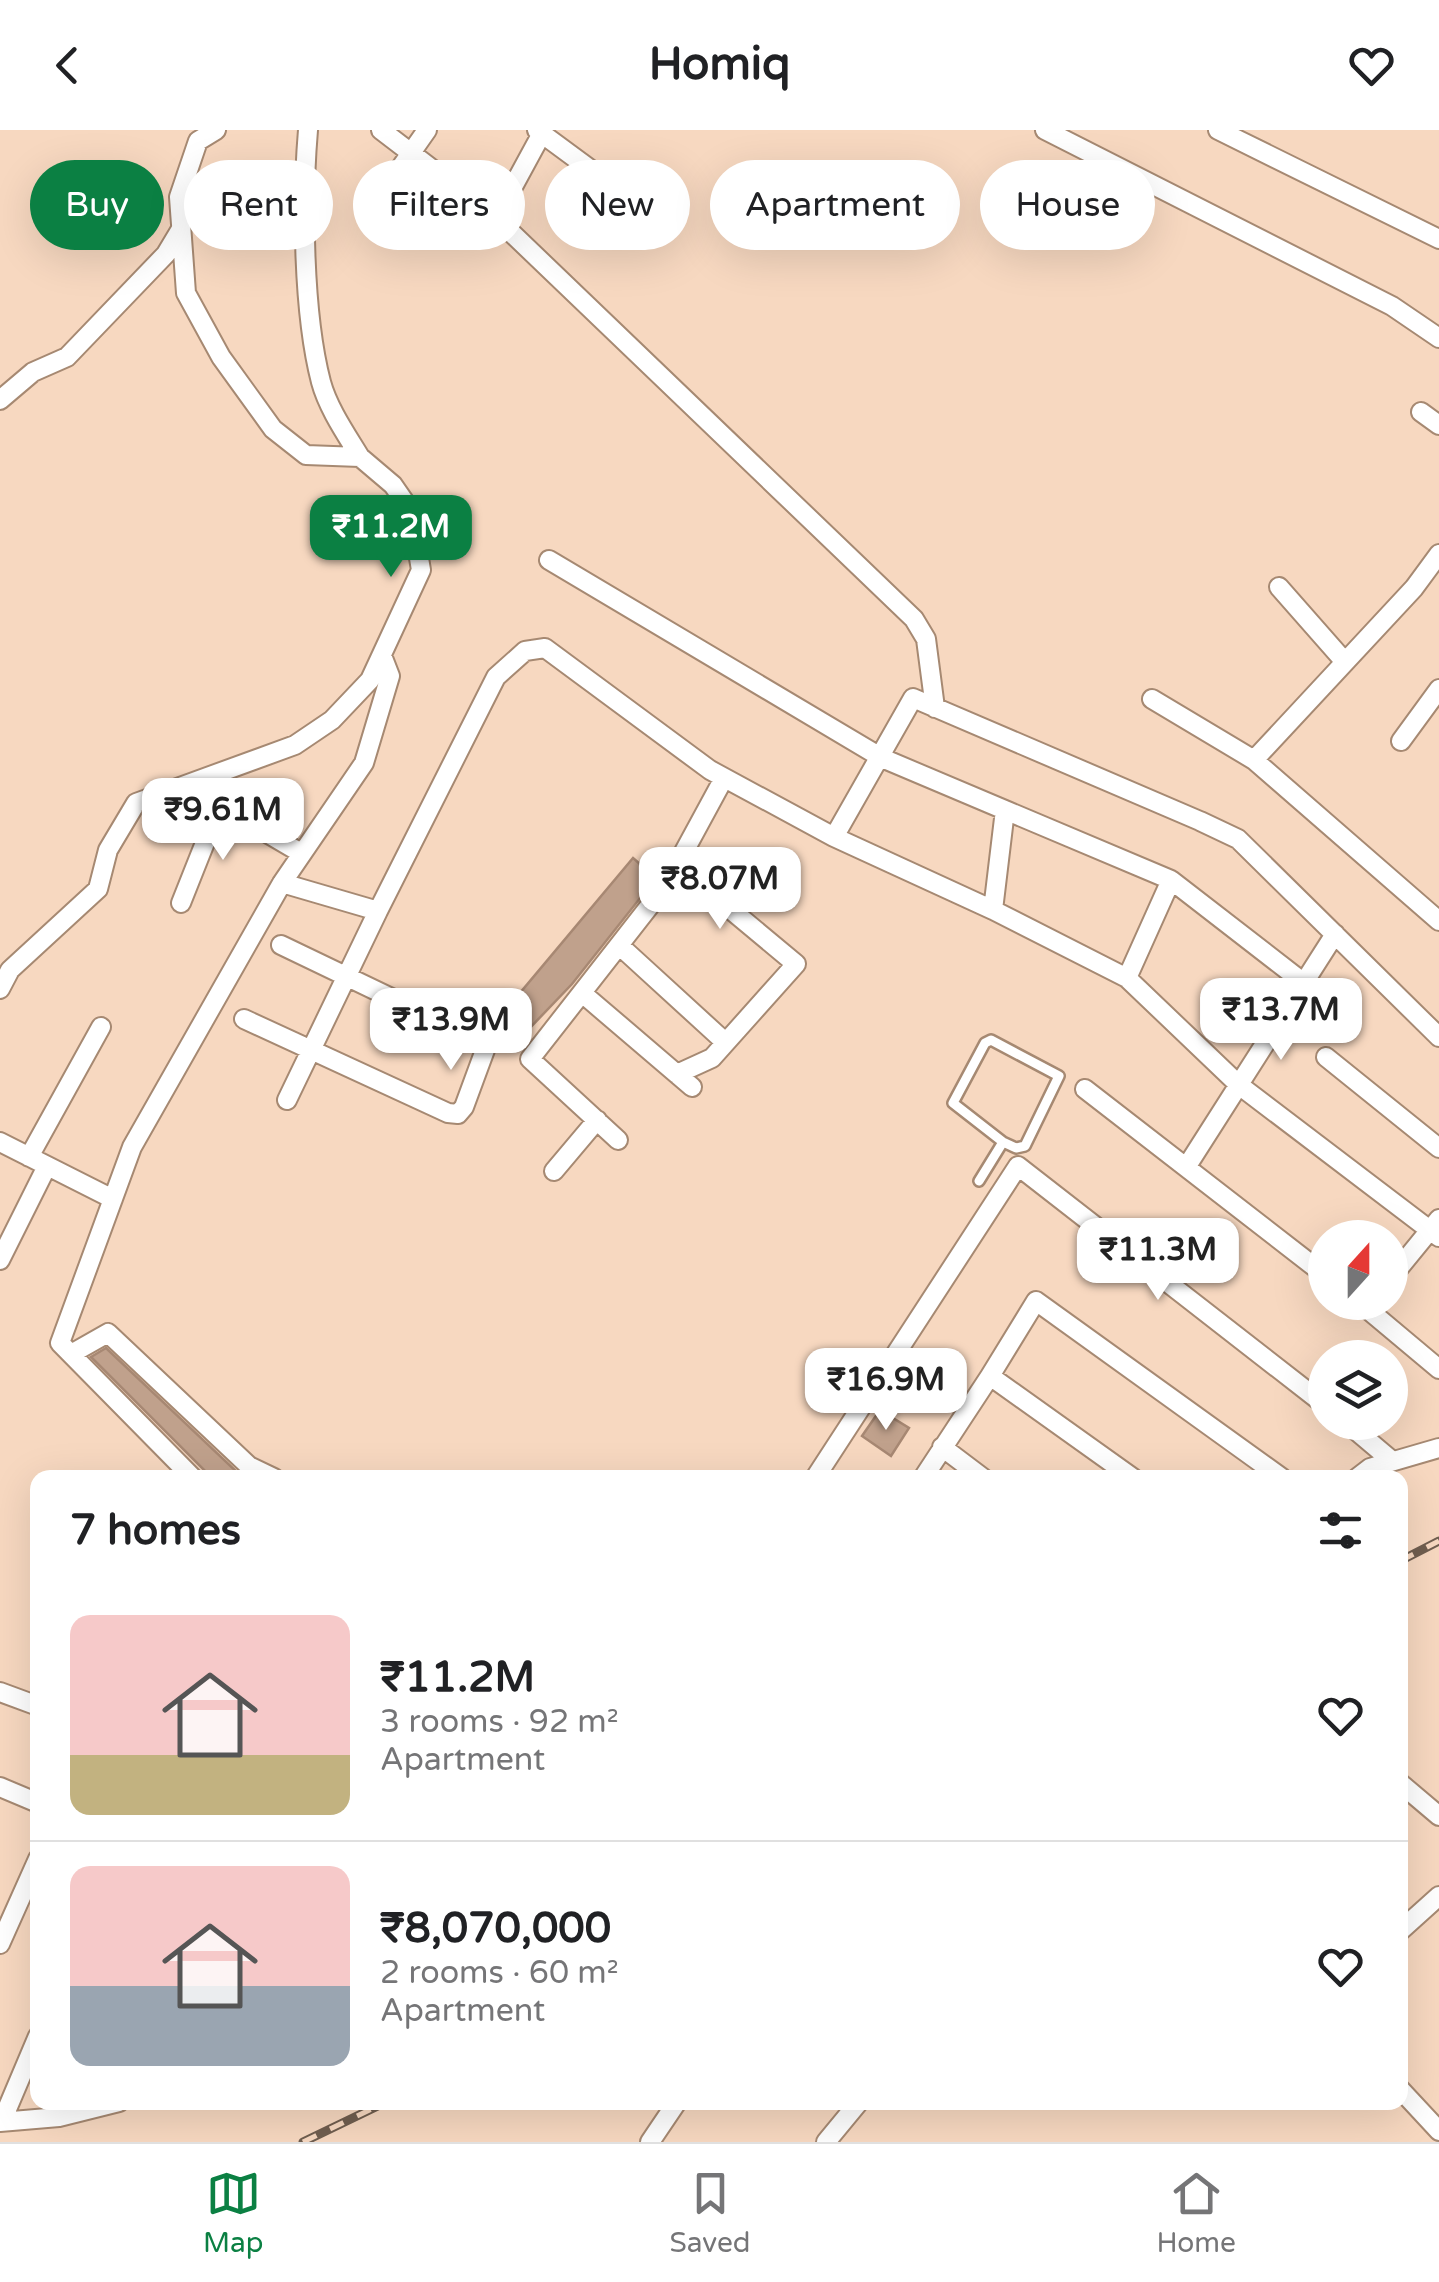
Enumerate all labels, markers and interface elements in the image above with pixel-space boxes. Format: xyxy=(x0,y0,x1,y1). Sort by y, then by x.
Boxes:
icon: back xyxy=(40,38,95,93)
text: Homiq xyxy=(649,38,790,92)
icon: heart xyxy=(1344,38,1399,93)
chip: Buy xyxy=(30,160,164,250)
chip: Rent xyxy=(184,160,333,250)
chip: Filters xyxy=(353,160,525,250)
chip: New xyxy=(545,160,690,250)
chip: Apartment xyxy=(710,160,960,250)
chip: House xyxy=(980,160,1155,250)
pin: ₹11.2M xyxy=(310,495,472,580)
text: ₹11.2M xyxy=(332,508,450,546)
pin: ₹9.61M xyxy=(142,778,304,863)
text: ₹9.61M xyxy=(164,791,282,829)
pin: ₹8.07M xyxy=(639,847,801,932)
text: ₹8.07M xyxy=(661,860,779,898)
pin: ₹13.7M xyxy=(1200,978,1362,1063)
pin: ₹13.9M xyxy=(370,988,532,1073)
text: ₹13.7M xyxy=(1222,991,1340,1029)
text: ₹13.9M xyxy=(392,1001,510,1039)
pin: ₹11.3M xyxy=(1077,1218,1239,1303)
north arrow xyxy=(1308,1220,1408,1320)
map controls xyxy=(1308,1220,1408,1440)
text: ₹11.3M xyxy=(1099,1231,1217,1269)
button: layers xyxy=(1308,1340,1408,1440)
pin: ₹16.9M xyxy=(805,1348,967,1433)
text: ₹16.9M xyxy=(827,1361,945,1399)
icon: filters xyxy=(1313,1503,1368,1558)
text: 7 homes xyxy=(70,1505,241,1556)
text: ₹11.2M xyxy=(380,1652,535,1703)
icon: home xyxy=(150,1655,270,1775)
icon: heart xyxy=(1313,1688,1368,1743)
text: 3 rooms · 92 m² xyxy=(380,1703,619,1741)
text: Apartment xyxy=(380,1741,545,1779)
text: ₹8,070,000 xyxy=(380,1903,611,1954)
icon: home xyxy=(150,1906,270,2026)
icon: heart xyxy=(1313,1939,1368,1994)
text: 2 rooms · 60 m² xyxy=(380,1954,619,1992)
text: Apartment xyxy=(380,1992,545,2030)
tab: Map xyxy=(203,2166,264,2260)
tab: Saved xyxy=(670,2166,751,2260)
tab: Home xyxy=(1157,2166,1236,2260)

